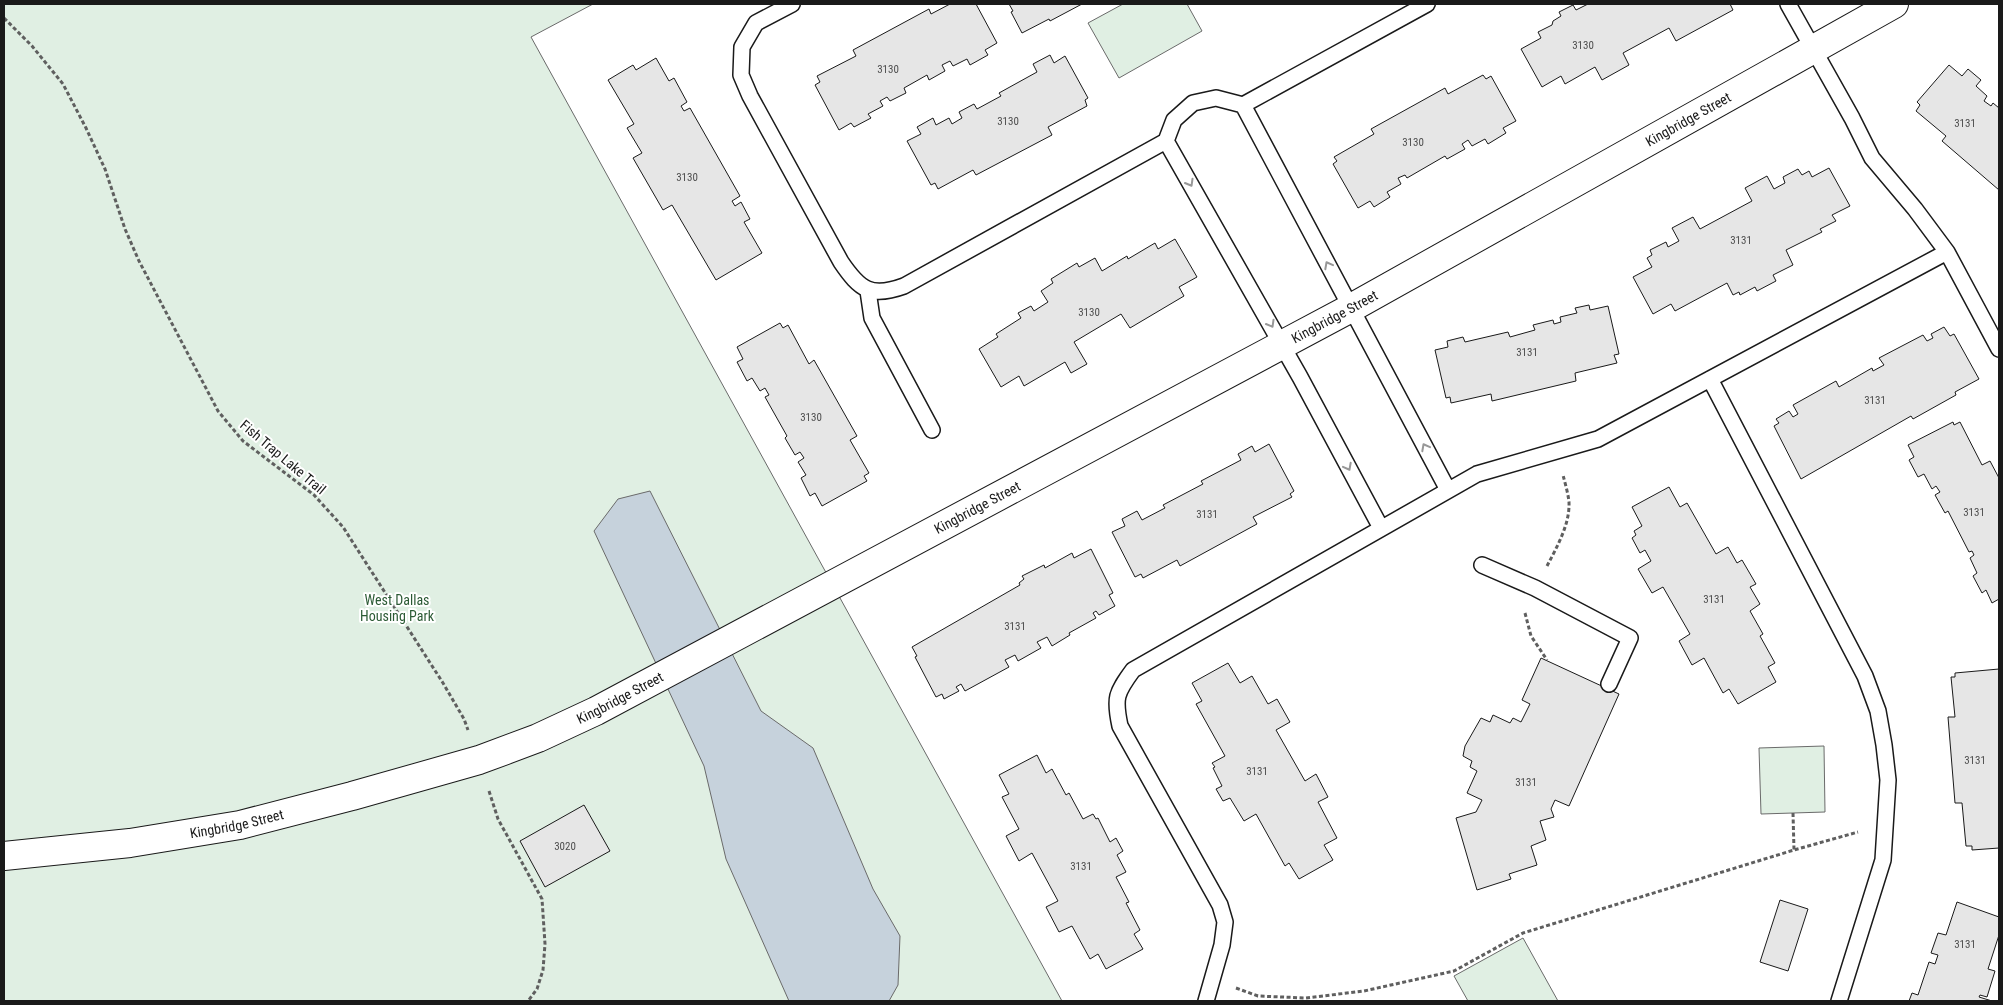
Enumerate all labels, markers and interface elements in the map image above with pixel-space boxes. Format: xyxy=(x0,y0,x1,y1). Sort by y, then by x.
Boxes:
house number: 3130 xyxy=(1572,39,1594,52)
house number: 3130 xyxy=(877,63,899,76)
street label: Kingbridge Street xyxy=(1643,89,1734,150)
house number: 3130 xyxy=(997,115,1019,128)
house number: 3131 xyxy=(1954,117,1976,130)
house number: 3130 xyxy=(1402,136,1424,149)
house number: 3130 xyxy=(676,171,698,184)
one-way arrow xyxy=(1184,178,1194,187)
house number: 3131 xyxy=(1730,234,1752,247)
one-way arrow xyxy=(1324,261,1334,270)
street label: Kingbridge Street xyxy=(1289,287,1380,346)
house number: 3130 xyxy=(1078,306,1100,319)
one-way arrow xyxy=(1264,319,1274,328)
house number: 3131 xyxy=(1516,346,1538,359)
house number: 3131 xyxy=(1864,394,1886,407)
house number: 3130 xyxy=(800,411,822,424)
street label: Fish Trap Lake Trail xyxy=(237,417,329,497)
one-way arrow xyxy=(1421,443,1431,452)
one-way arrow xyxy=(1342,462,1352,471)
street label: Kingbridge Street xyxy=(931,478,1023,537)
house number: 3131 xyxy=(1963,506,1985,519)
house number: 3131 xyxy=(1196,508,1218,521)
park label: West Dallas Housing Park xyxy=(360,592,435,624)
house number: 3131 xyxy=(1703,593,1725,606)
house number: 3131 xyxy=(1004,620,1026,633)
street label: Kingbridge Street xyxy=(574,669,666,727)
house number: 3131 xyxy=(1964,754,1986,767)
house number: 3131 xyxy=(1246,765,1268,778)
house number: 3131 xyxy=(1515,776,1537,789)
street label: Kingbridge Street xyxy=(189,806,285,841)
house number: 3020 xyxy=(554,840,576,853)
house number: 3131 xyxy=(1070,860,1092,873)
house number: 3131 xyxy=(1954,938,1976,951)

